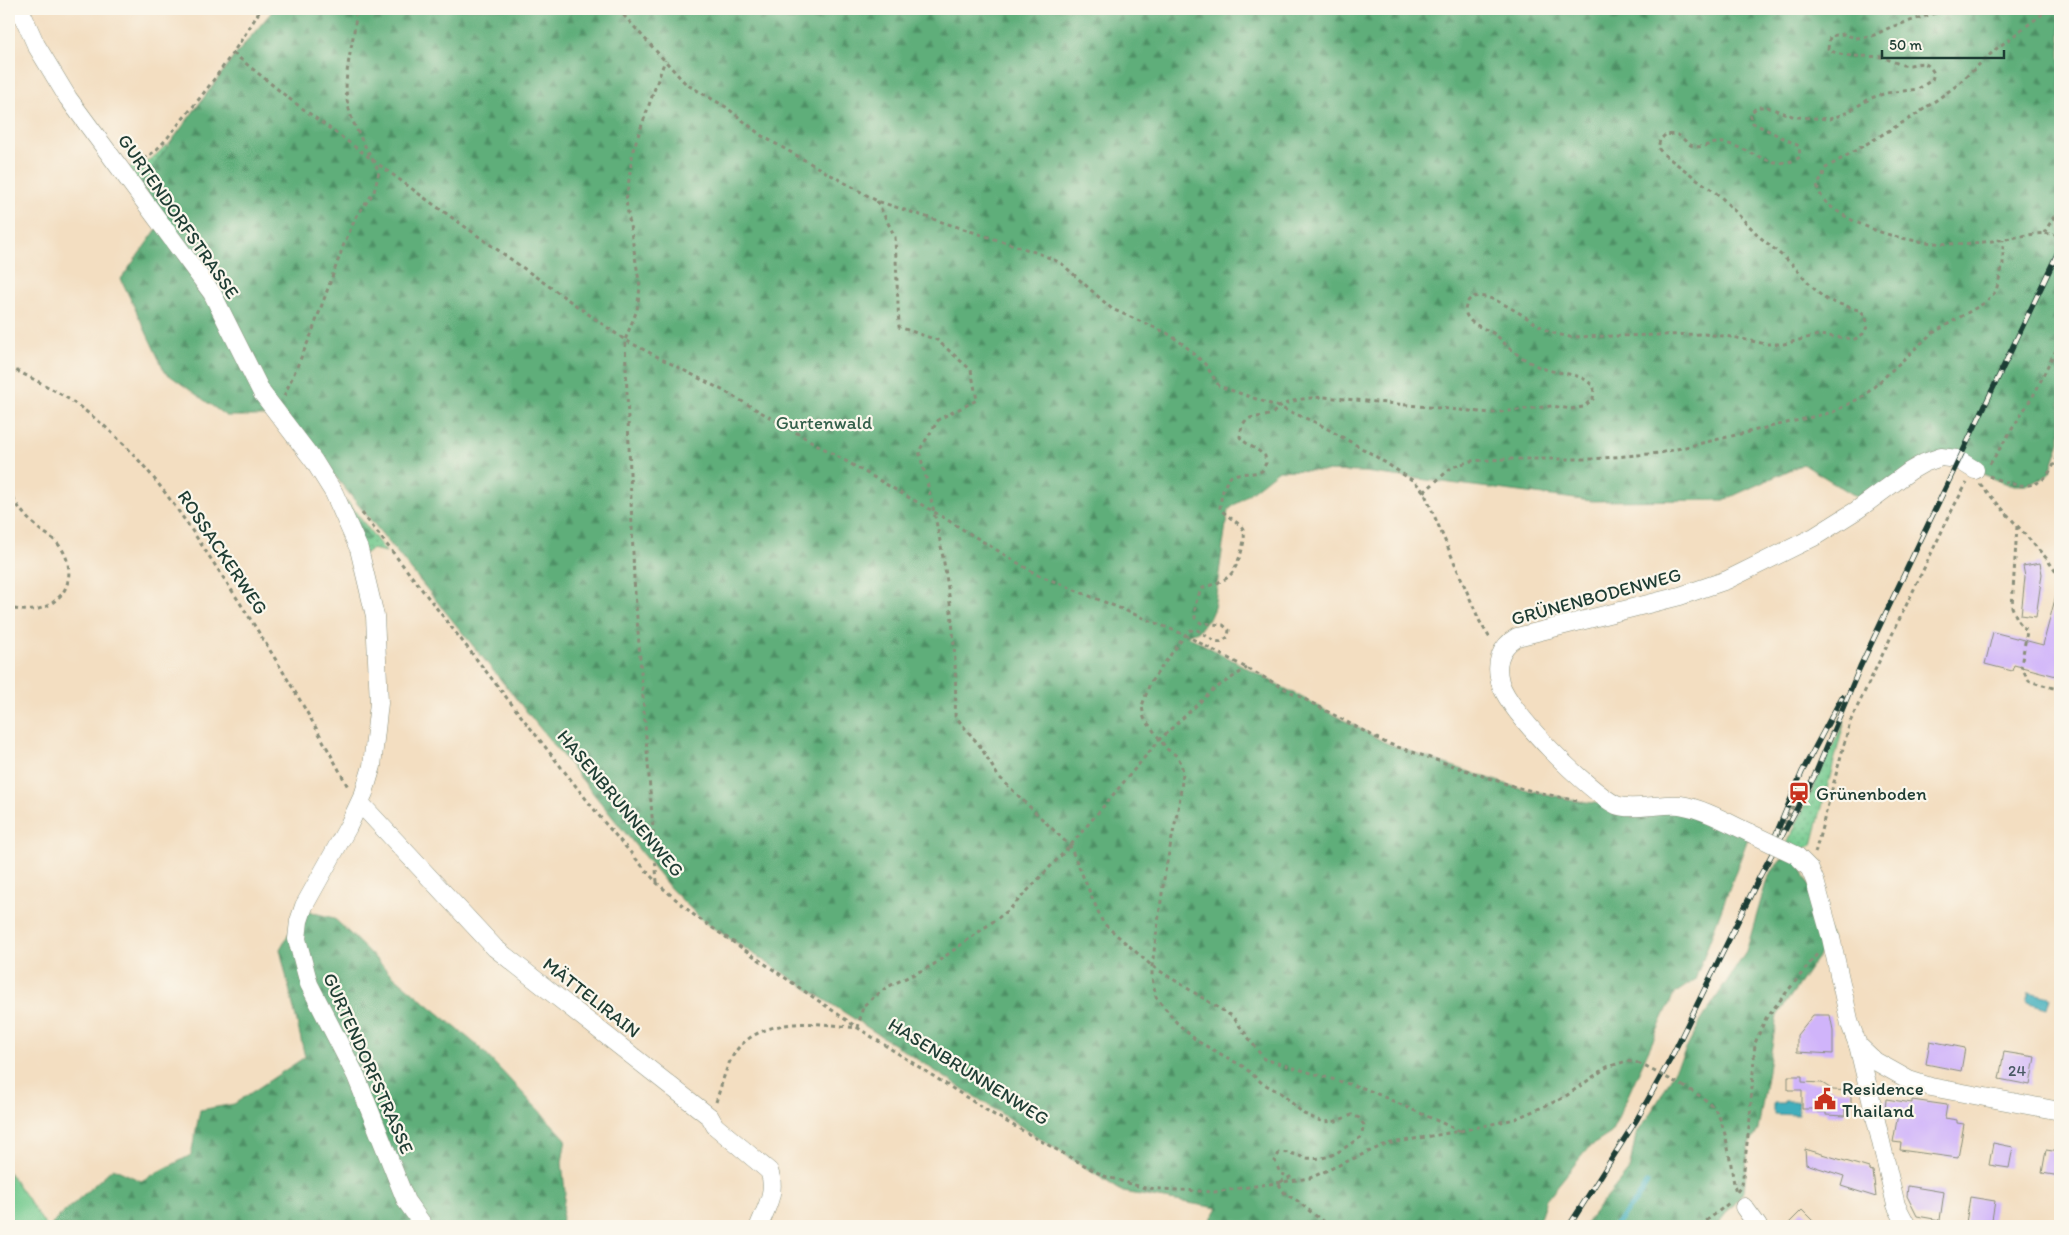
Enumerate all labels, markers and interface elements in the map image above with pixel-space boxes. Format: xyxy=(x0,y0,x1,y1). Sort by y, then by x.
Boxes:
scale bar xyxy=(1882,28,2004,60)
text: 50 m xyxy=(1889,36,1922,54)
street label: GURTENDORFSTRASSE xyxy=(113,130,244,303)
park label: Gurtenwald xyxy=(776,411,873,434)
street label: ROSSACKERWEG xyxy=(173,486,273,619)
street label: GRÜNENBODENWEG xyxy=(1509,563,1684,630)
street label: HASENBRUNNENWEG xyxy=(552,725,689,882)
station icon: Grünenboden xyxy=(1786,780,1812,806)
place label: Grünenboden xyxy=(1816,782,1927,805)
street label: MÄTTELIRAIN xyxy=(538,952,645,1043)
street label: GURTENDORFSTRASSE xyxy=(318,969,419,1158)
street label: HASENBRUNNENWEG xyxy=(884,1013,1053,1130)
house number: 24 xyxy=(2008,1061,2026,1080)
place label: Residence Thailand xyxy=(1842,1077,1924,1122)
public building icon: Residence Thailand xyxy=(1812,1086,1838,1112)

